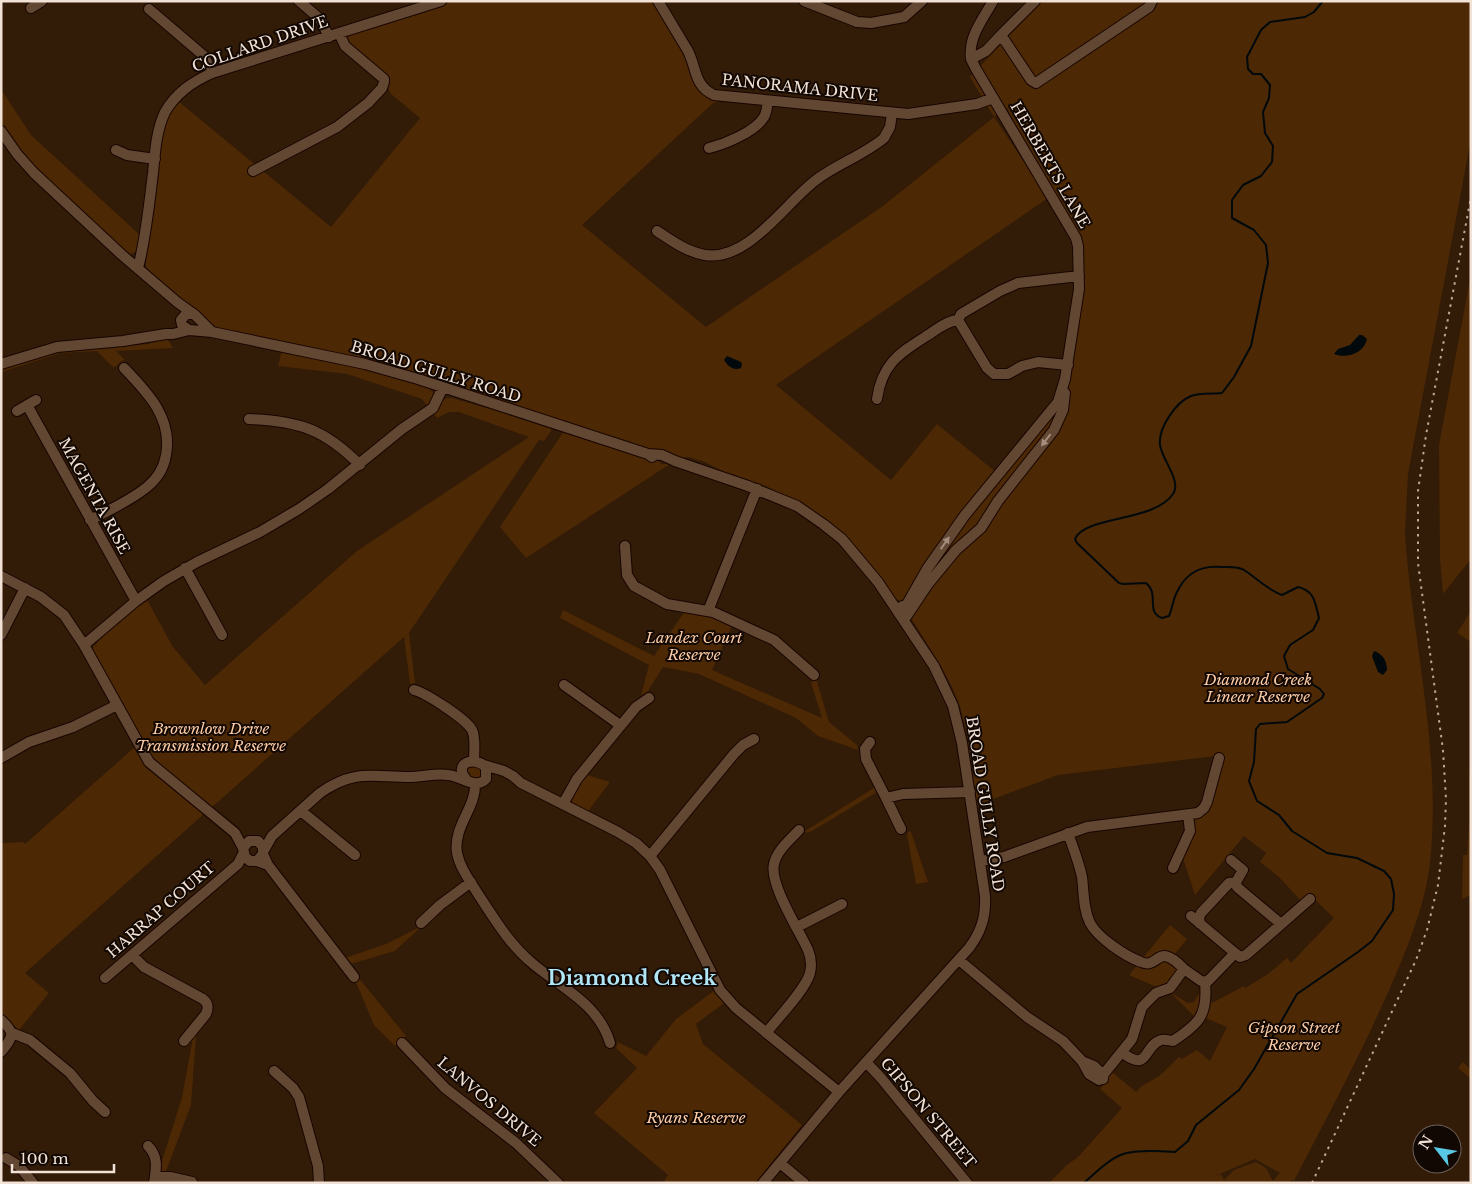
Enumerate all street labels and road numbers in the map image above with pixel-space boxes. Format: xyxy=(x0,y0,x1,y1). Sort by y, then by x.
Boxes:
street label: COLLARD DRIVE xyxy=(189,11,330,76)
street label: PANORAMA DRIVE xyxy=(721,70,879,105)
street label: HERBERTS LANE xyxy=(1006,98,1095,232)
street label: BROAD GULLY ROAD xyxy=(349,337,524,407)
street label: MAGENTA RISE xyxy=(55,434,134,557)
street label: BROAD GULLY ROAD xyxy=(962,715,1009,893)
street label: HARRAP COURT xyxy=(103,857,219,962)
street label: LANVOS DRIVE xyxy=(434,1053,545,1150)
street label: GIPSON STREET xyxy=(877,1054,980,1172)

